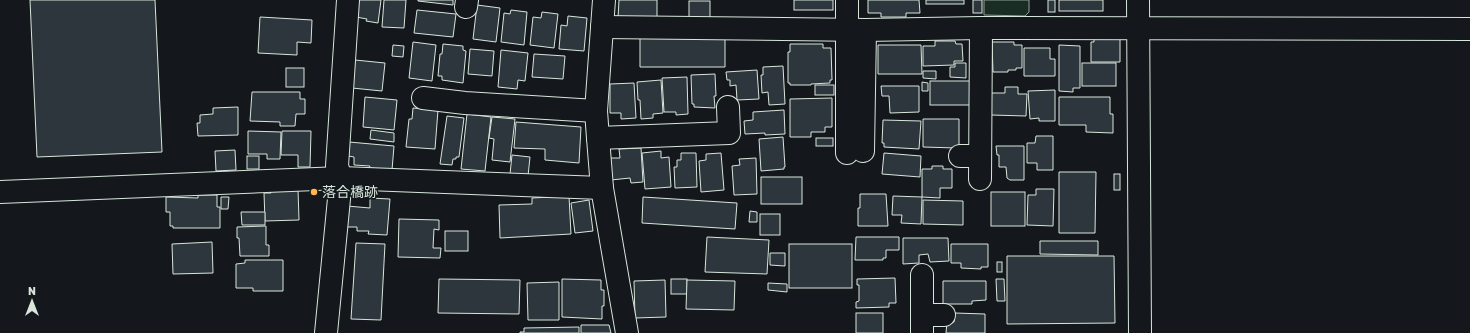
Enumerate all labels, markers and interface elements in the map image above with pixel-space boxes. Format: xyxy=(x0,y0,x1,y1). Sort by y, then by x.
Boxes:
place label: 落合橋跡 xyxy=(322,184,378,201)
marker: 落合橋跡 xyxy=(309,187,319,197)
north arrow xyxy=(12,281,52,321)
text: N xyxy=(28,285,36,298)

